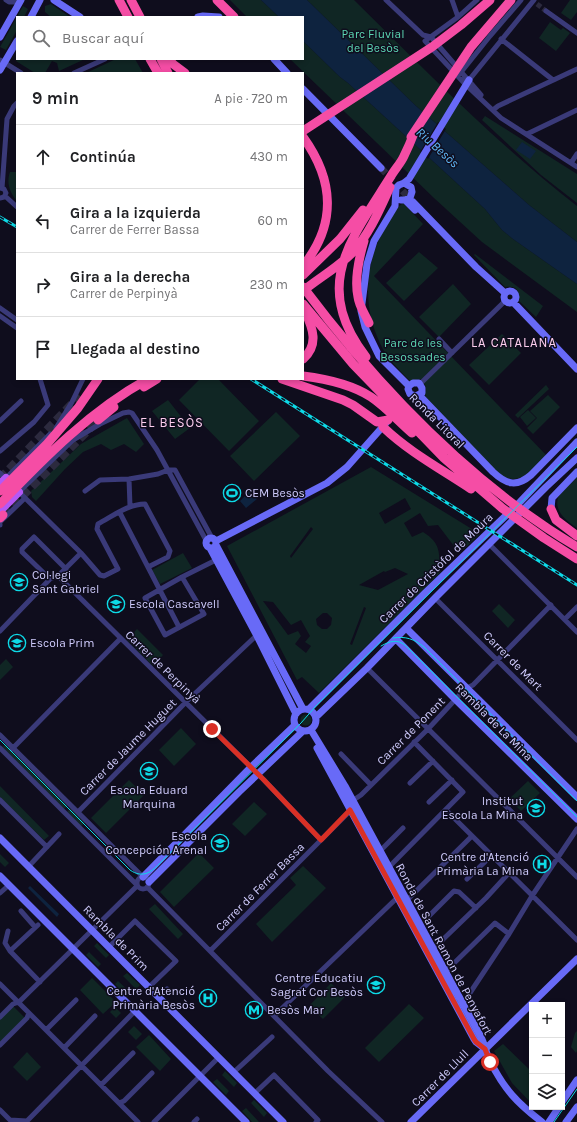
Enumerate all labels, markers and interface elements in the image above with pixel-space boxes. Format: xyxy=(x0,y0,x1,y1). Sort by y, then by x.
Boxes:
search box xyxy=(16,16,304,60)
icon: search xyxy=(30,27,52,49)
park label: Parc Fluvial del Besòs xyxy=(341,27,405,55)
text: Buscar aquí xyxy=(62,29,144,47)
text: 9 min xyxy=(32,88,79,108)
text: A pie · 720 m xyxy=(214,91,288,106)
water label: Riu Besòs xyxy=(413,124,462,171)
icon: ahead xyxy=(32,146,54,168)
text: Continúa xyxy=(70,148,136,166)
text: 430 m xyxy=(250,149,288,164)
text: Gira a la izquierda xyxy=(70,204,201,222)
icon: left xyxy=(32,210,54,232)
text: 60 m xyxy=(258,213,288,228)
text: Carrer de Ferrer Bassa xyxy=(70,222,200,237)
text: Gira a la derecha xyxy=(70,268,190,286)
icon: right xyxy=(32,274,54,296)
text: 230 m xyxy=(250,277,288,292)
text: Carrer de Perpinyà xyxy=(70,286,178,301)
district label: LA CATALANA xyxy=(471,335,557,350)
park label: Parc de les Besossades xyxy=(380,336,446,364)
icon: arrive xyxy=(32,338,54,360)
text: Llegada al destino xyxy=(70,340,200,358)
street label: Ronda Litoral xyxy=(406,390,468,452)
district label: EL BESÒS xyxy=(140,414,204,430)
sports icon: CEM Besòs xyxy=(222,483,242,503)
place label: CEM Besòs xyxy=(245,486,305,500)
street label: Carrer de Cristòfol de Moura xyxy=(376,510,496,626)
place label: Col·legi Sant Gabriel xyxy=(32,568,99,596)
school or university icon: Col·legi Sant Gabriel xyxy=(9,572,29,592)
school or university icon: Escola Cascavell xyxy=(106,594,126,614)
place label: Escola Cascavell xyxy=(129,597,220,611)
street label: Carrer de Perpinyà xyxy=(122,627,204,707)
street label: Carrer de Mart xyxy=(481,629,546,694)
school or university icon: Escola Prim xyxy=(7,633,27,653)
place label: Escola Prim xyxy=(30,636,94,650)
street label: Rambla de La Mina xyxy=(452,680,536,764)
street label: Carrer de Ponent xyxy=(374,694,448,768)
street label: Carrer de Jaume Huguet xyxy=(77,695,180,798)
route end xyxy=(203,720,221,738)
school or university icon: Escola Eduard Marquina xyxy=(139,761,159,781)
place label: Escola Eduard Marquina xyxy=(110,783,188,811)
place label: Institut Escola La Mina xyxy=(442,794,523,822)
school or university icon: Institut Escola La Mina xyxy=(526,798,546,818)
place label: Escola Concepción Arenal xyxy=(105,829,207,857)
school or university icon: Escola Concepción Arenal xyxy=(210,833,230,853)
street label: Carrer de Ferrer Bassa xyxy=(213,840,307,934)
place label: Centre d'Atenció Primària La Mina xyxy=(437,850,529,878)
hospital icon: Centre d'Atenció Primària La Mina xyxy=(532,854,552,874)
street label: Ronda de Sant Ramon de Penyafort xyxy=(393,861,495,1037)
street label: Rambla de Prim xyxy=(80,902,152,974)
place label: Centre Educatiu Sagrat Cor Besòs xyxy=(270,971,363,999)
school or university icon: Centre Educatiu Sagrat Cor Besòs xyxy=(366,975,386,995)
place label: Centre d'Atenció Primària Besòs xyxy=(107,984,195,1012)
hospital icon: Centre d'Atenció Primària Besòs xyxy=(198,988,218,1008)
metro station icon: Besòs Mar xyxy=(244,1000,264,1020)
map controls xyxy=(529,1002,565,1110)
button: + xyxy=(529,1002,565,1038)
place label: Besòs Mar xyxy=(267,1003,324,1017)
button: − xyxy=(529,1038,565,1074)
street label: Carrer de Llull xyxy=(409,1047,471,1109)
route start xyxy=(481,1053,499,1071)
button: layers xyxy=(529,1074,565,1110)

